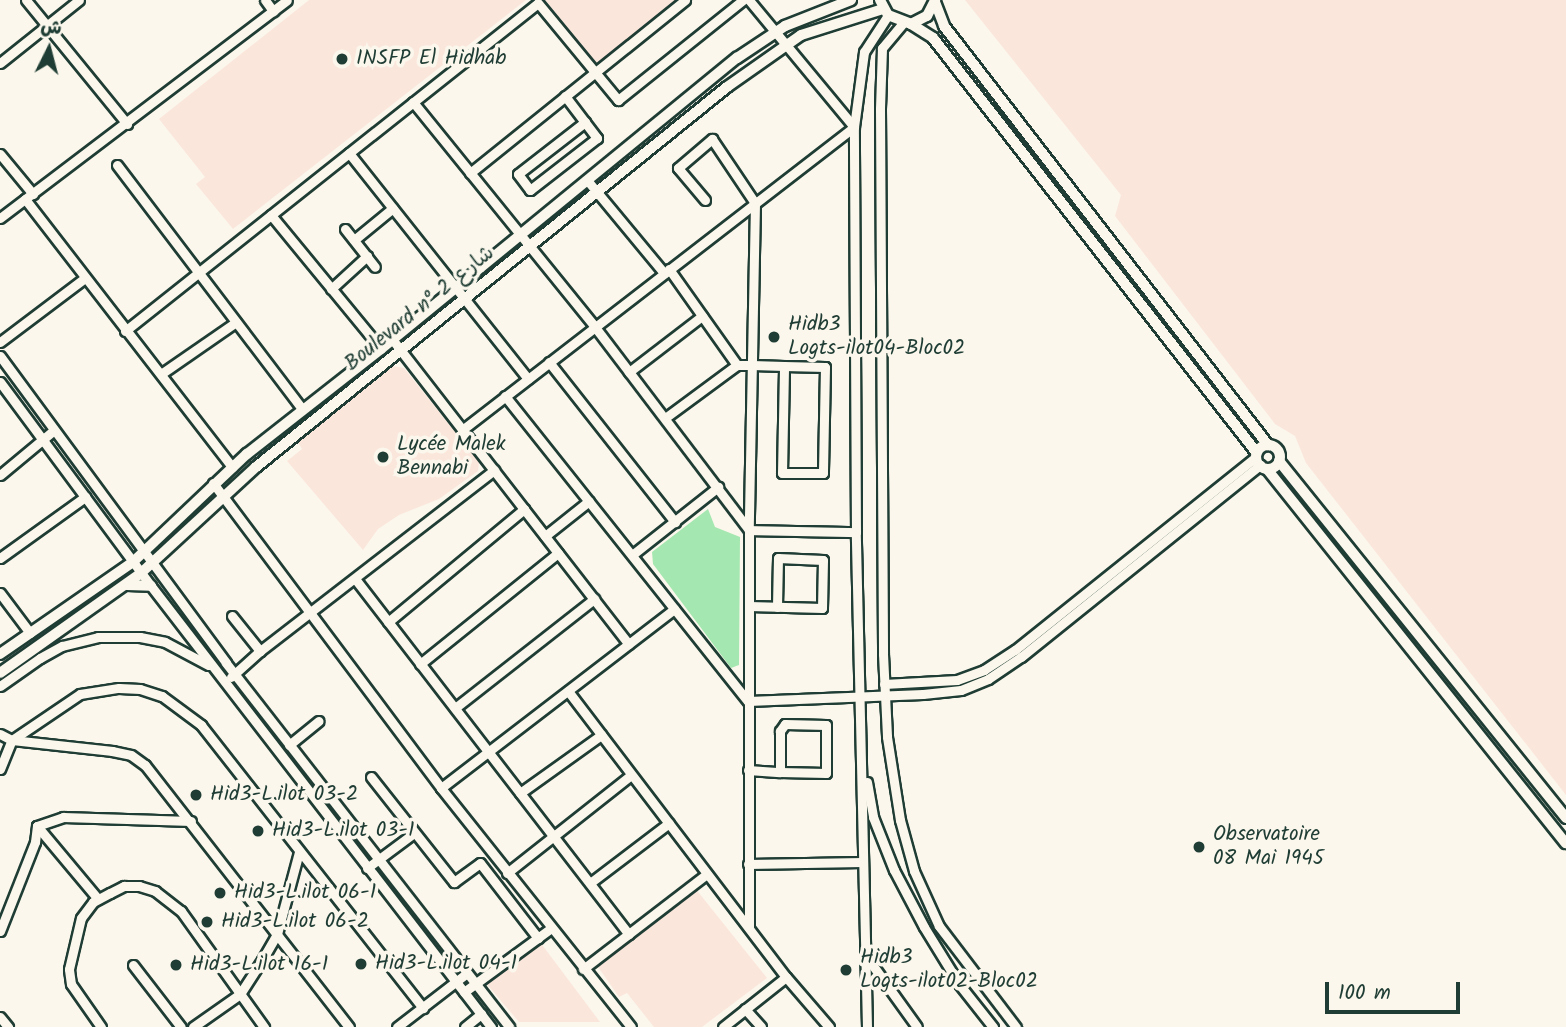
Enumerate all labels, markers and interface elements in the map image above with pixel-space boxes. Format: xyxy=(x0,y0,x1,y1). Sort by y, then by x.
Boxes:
text: ش xyxy=(39,12,63,44)
north arrow xyxy=(14,14,84,84)
place label: INSFP El Hidhab xyxy=(356,46,506,72)
marker: INSFP El Hidhab xyxy=(334,51,350,67)
street label: Boulevard n° شارع 2 xyxy=(340,241,500,377)
place label: Hidb3 Logts-ilot04-Bloc02 xyxy=(788,312,965,362)
marker: Hidb3 Logts-ilot04-Bloc02 xyxy=(766,329,782,345)
place label: Lycée Malek Bennabi xyxy=(397,432,506,482)
marker: Lycée Malek Bennabi xyxy=(375,449,391,465)
place label: Hid3-L.ilot 03-2 xyxy=(210,782,358,808)
marker: Hid3-L.ilot 03-2 xyxy=(188,787,204,803)
place label: Hid3-L.ilot 03-1 xyxy=(272,818,415,844)
place label: Observatoire 08 Mai 1945 xyxy=(1213,822,1324,872)
marker: Hid3-L.ilot 03-1 xyxy=(250,823,266,839)
marker: Observatoire 08 Mai 1945 xyxy=(1191,839,1207,855)
place label: Hid3-L.ilot 06-1 xyxy=(234,880,376,906)
marker: Hid3-L.ilot 06-1 xyxy=(212,885,228,901)
place label: Hid3-L.ilot 06-2 xyxy=(221,909,369,935)
marker: Hid3-L.ilot 06-2 xyxy=(199,914,215,930)
place label: Hidb3 Logts-ilot02-Bloc02 xyxy=(860,945,1038,995)
place label: Hid3-L.ilot 04-1 xyxy=(375,951,517,977)
place label: Hid3-L.ilot 16-1 xyxy=(190,952,328,978)
marker: Hid3-L.ilot 04-1 xyxy=(353,956,369,972)
marker: Hid3-L.ilot 16-1 xyxy=(168,957,184,973)
marker: Hidb3 Logts-ilot02-Bloc02 xyxy=(838,962,854,978)
scale bar xyxy=(1328,968,1463,1012)
text: 100 m xyxy=(1338,977,1391,1010)

